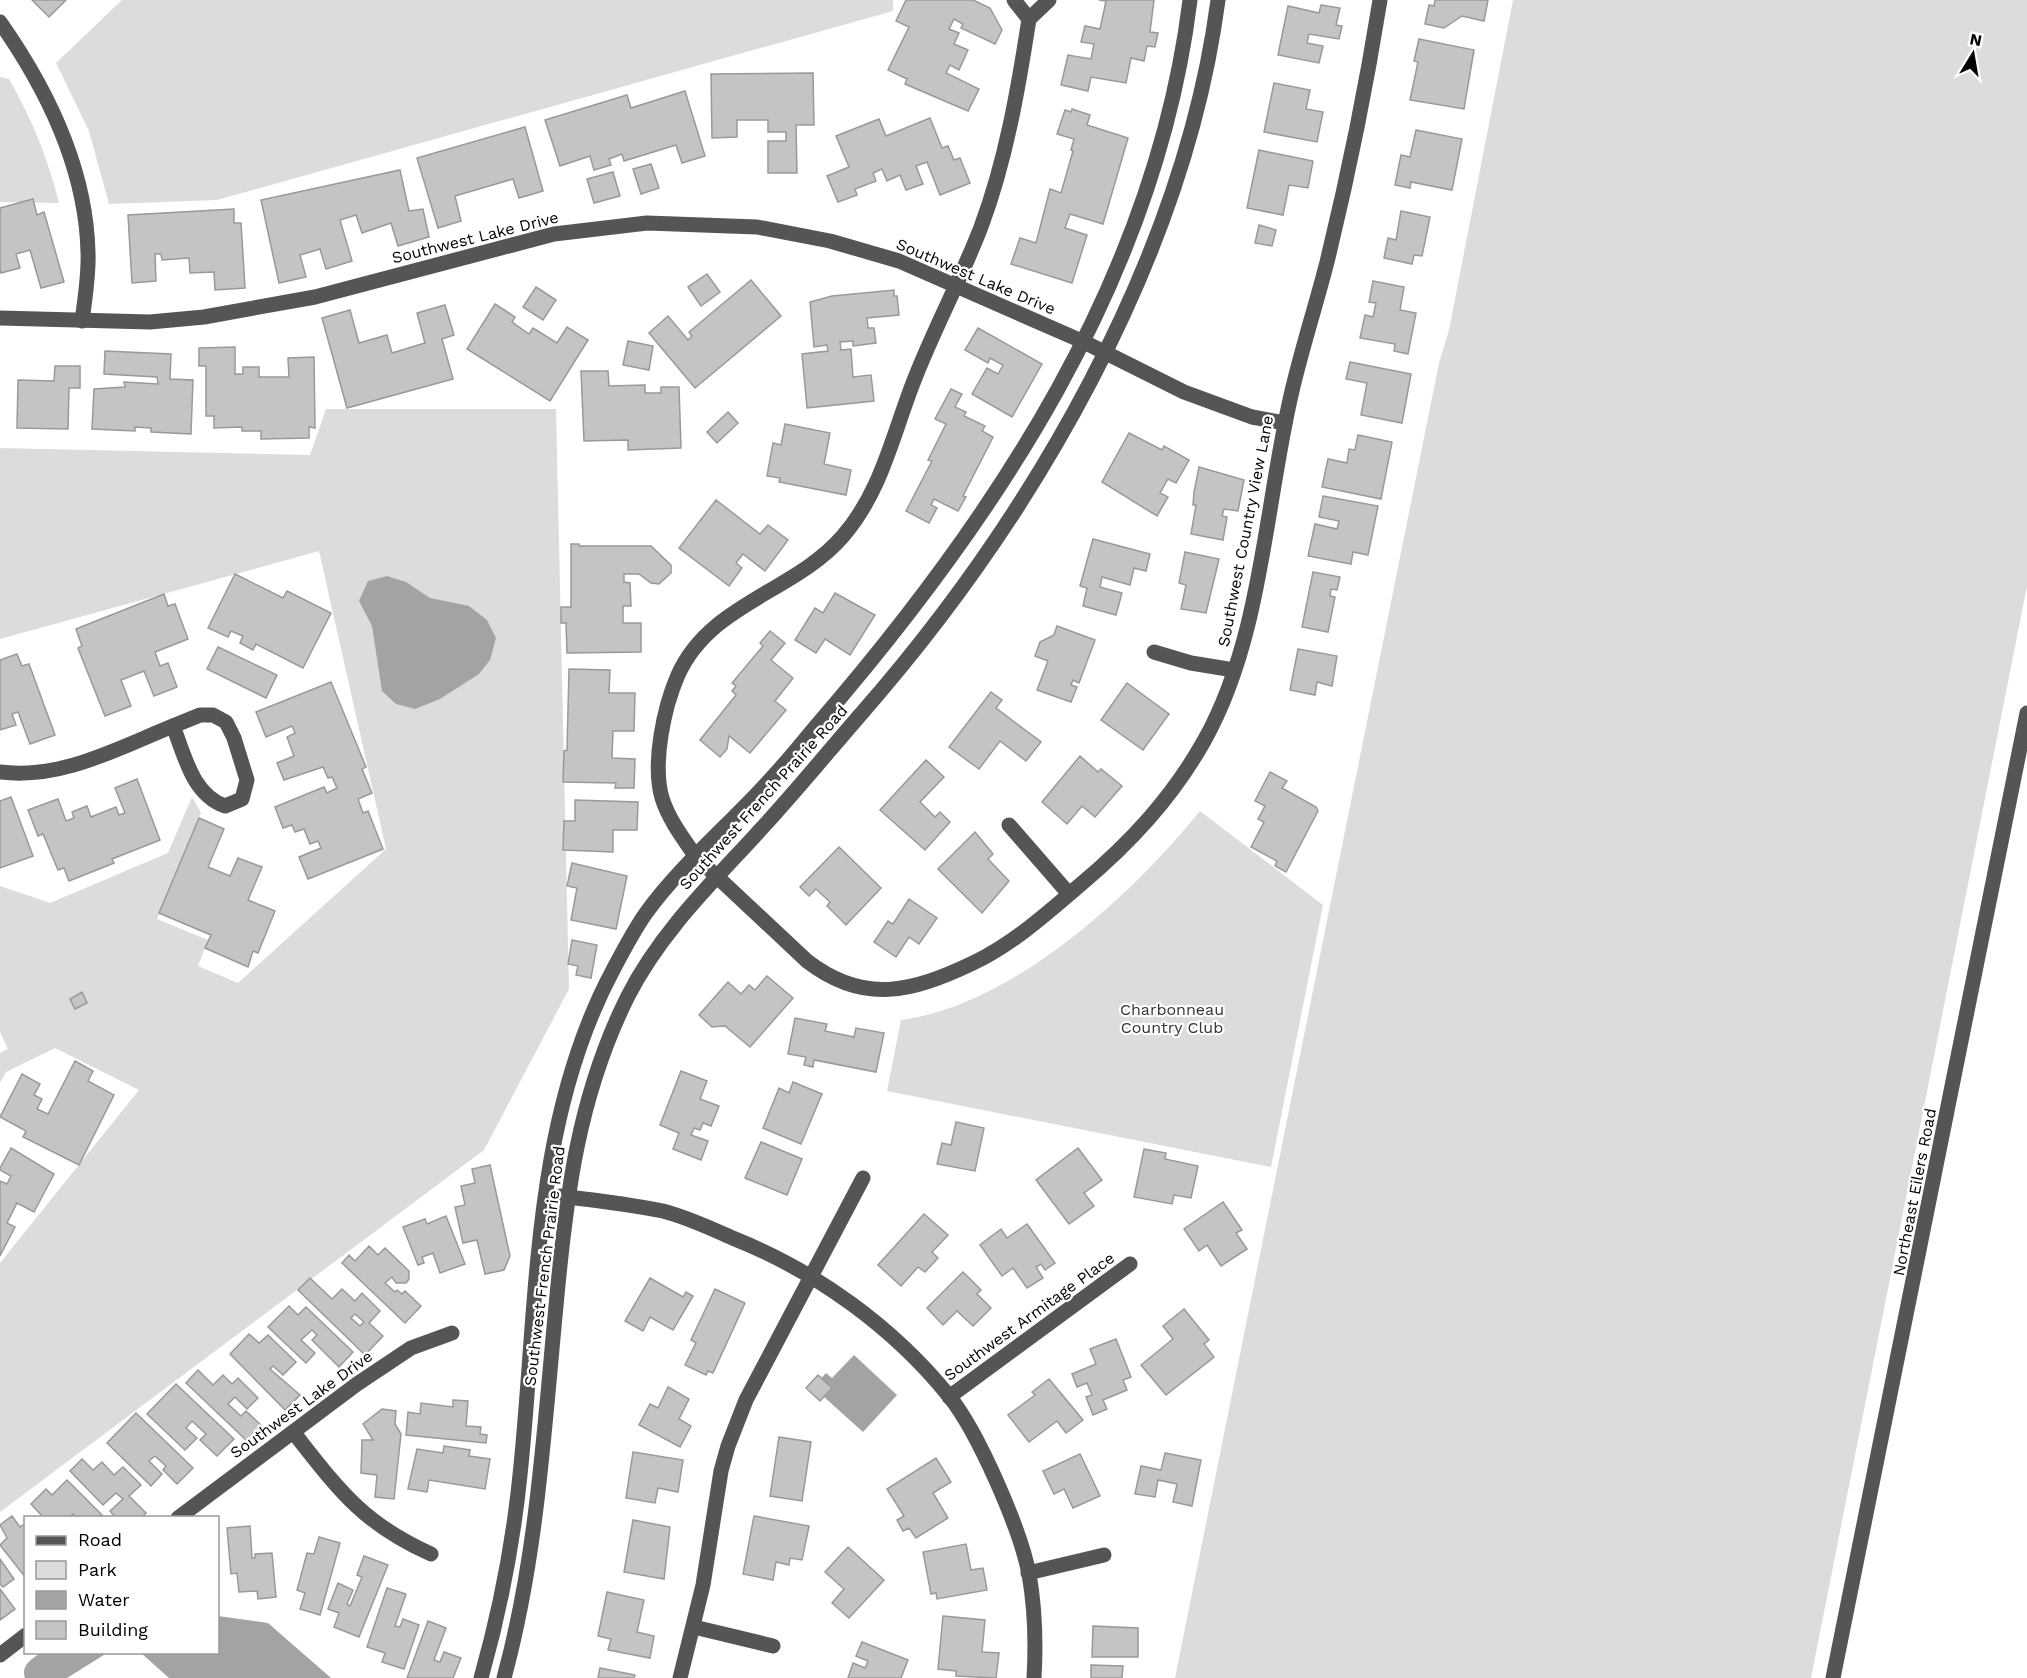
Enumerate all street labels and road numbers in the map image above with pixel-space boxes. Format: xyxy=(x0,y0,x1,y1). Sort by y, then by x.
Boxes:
street label: Southwest Lake Drive xyxy=(390,208,560,267)
street label: Southwest Lake Drive xyxy=(893,234,1058,319)
street label: Southwest Country View Lane xyxy=(1214,414,1277,648)
street label: Southwest French Prairie Road xyxy=(675,701,851,894)
street label: Northeast Eilers Road xyxy=(1889,1107,1940,1278)
street label: Southwest French Prairie Road xyxy=(520,1145,569,1387)
street label: Southwest Armitage Place xyxy=(940,1248,1118,1385)
street label: Southwest Lake Drive xyxy=(227,1346,376,1462)

